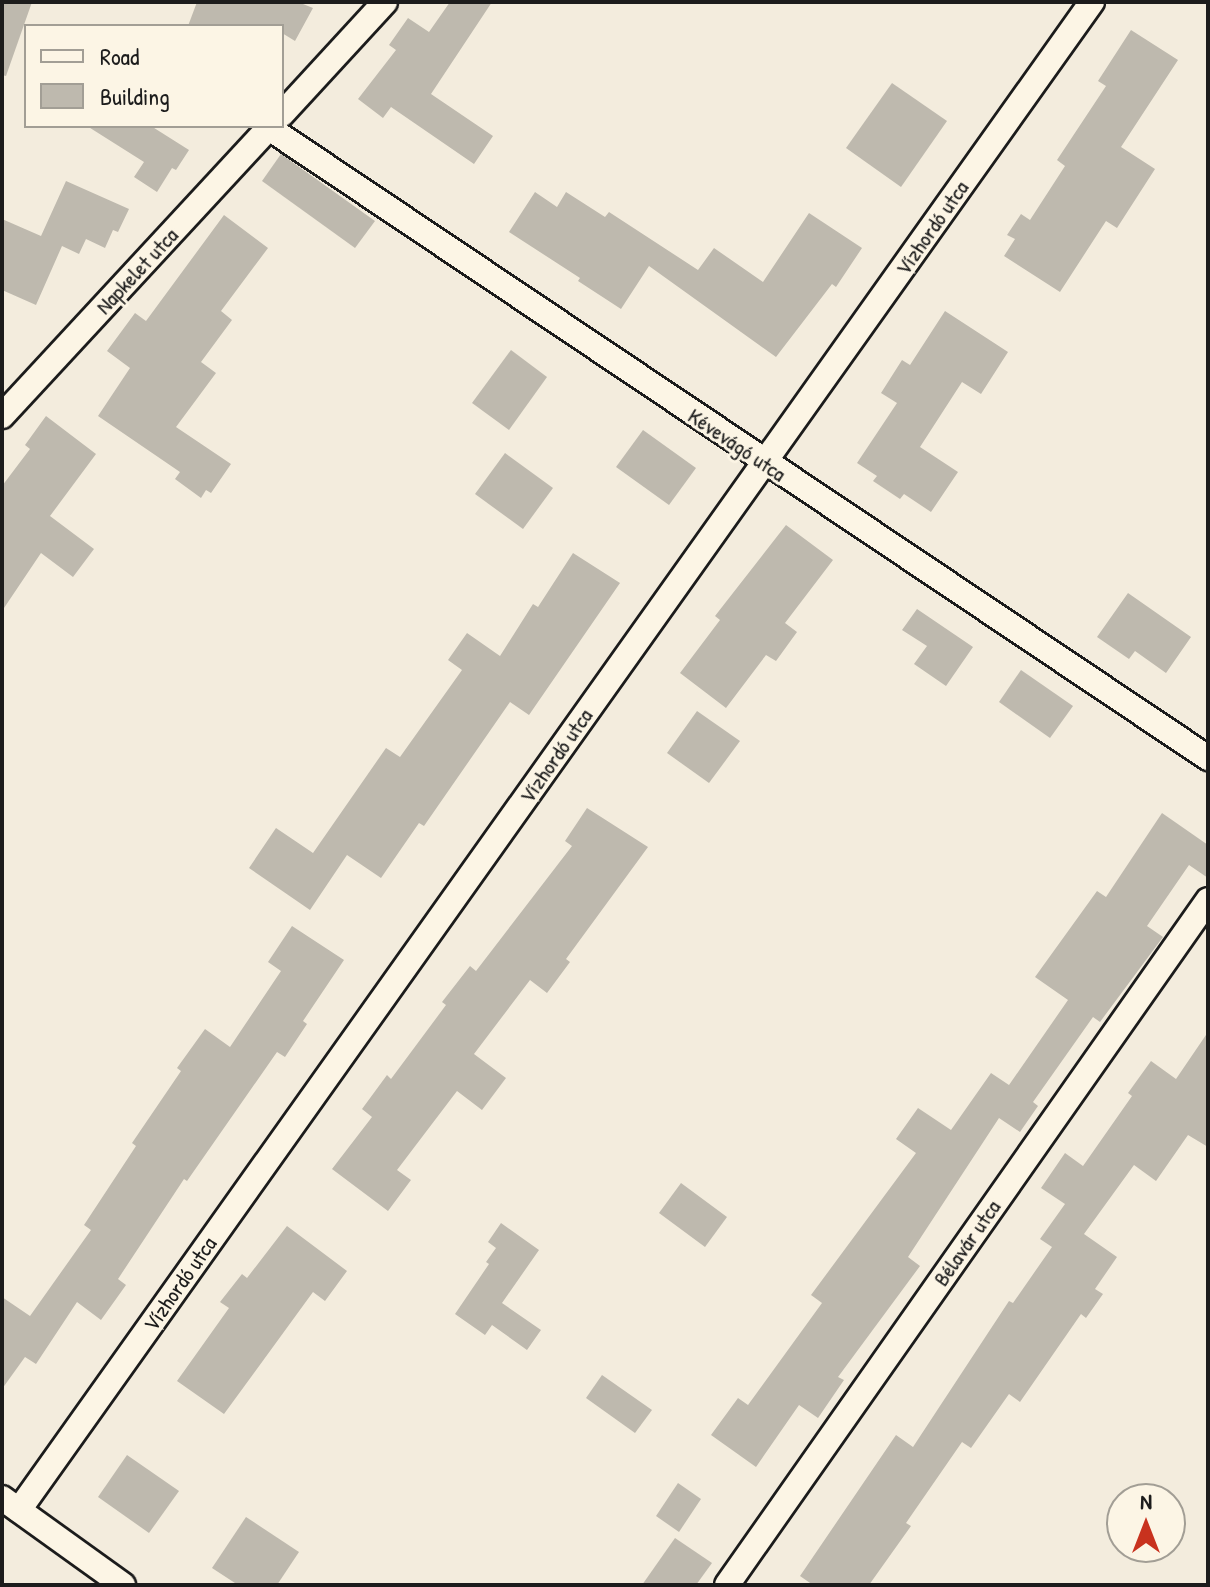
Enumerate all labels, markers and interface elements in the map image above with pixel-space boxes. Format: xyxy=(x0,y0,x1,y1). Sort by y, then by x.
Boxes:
legend xyxy=(24,24,284,128)
text: Road xyxy=(100,40,139,72)
text: Building xyxy=(100,80,170,112)
street label: Vízhordó utca xyxy=(890,176,974,280)
street label: Napkelet utca xyxy=(90,222,184,320)
street label: Kévevágó utca xyxy=(683,403,791,487)
street label: Vízhordó utca xyxy=(514,704,598,808)
street label: Bélavár utca xyxy=(928,1195,1006,1291)
street label: Vízhordó utca xyxy=(138,1232,222,1336)
north arrow xyxy=(1106,1483,1186,1563)
text: N xyxy=(1140,1486,1152,1516)

